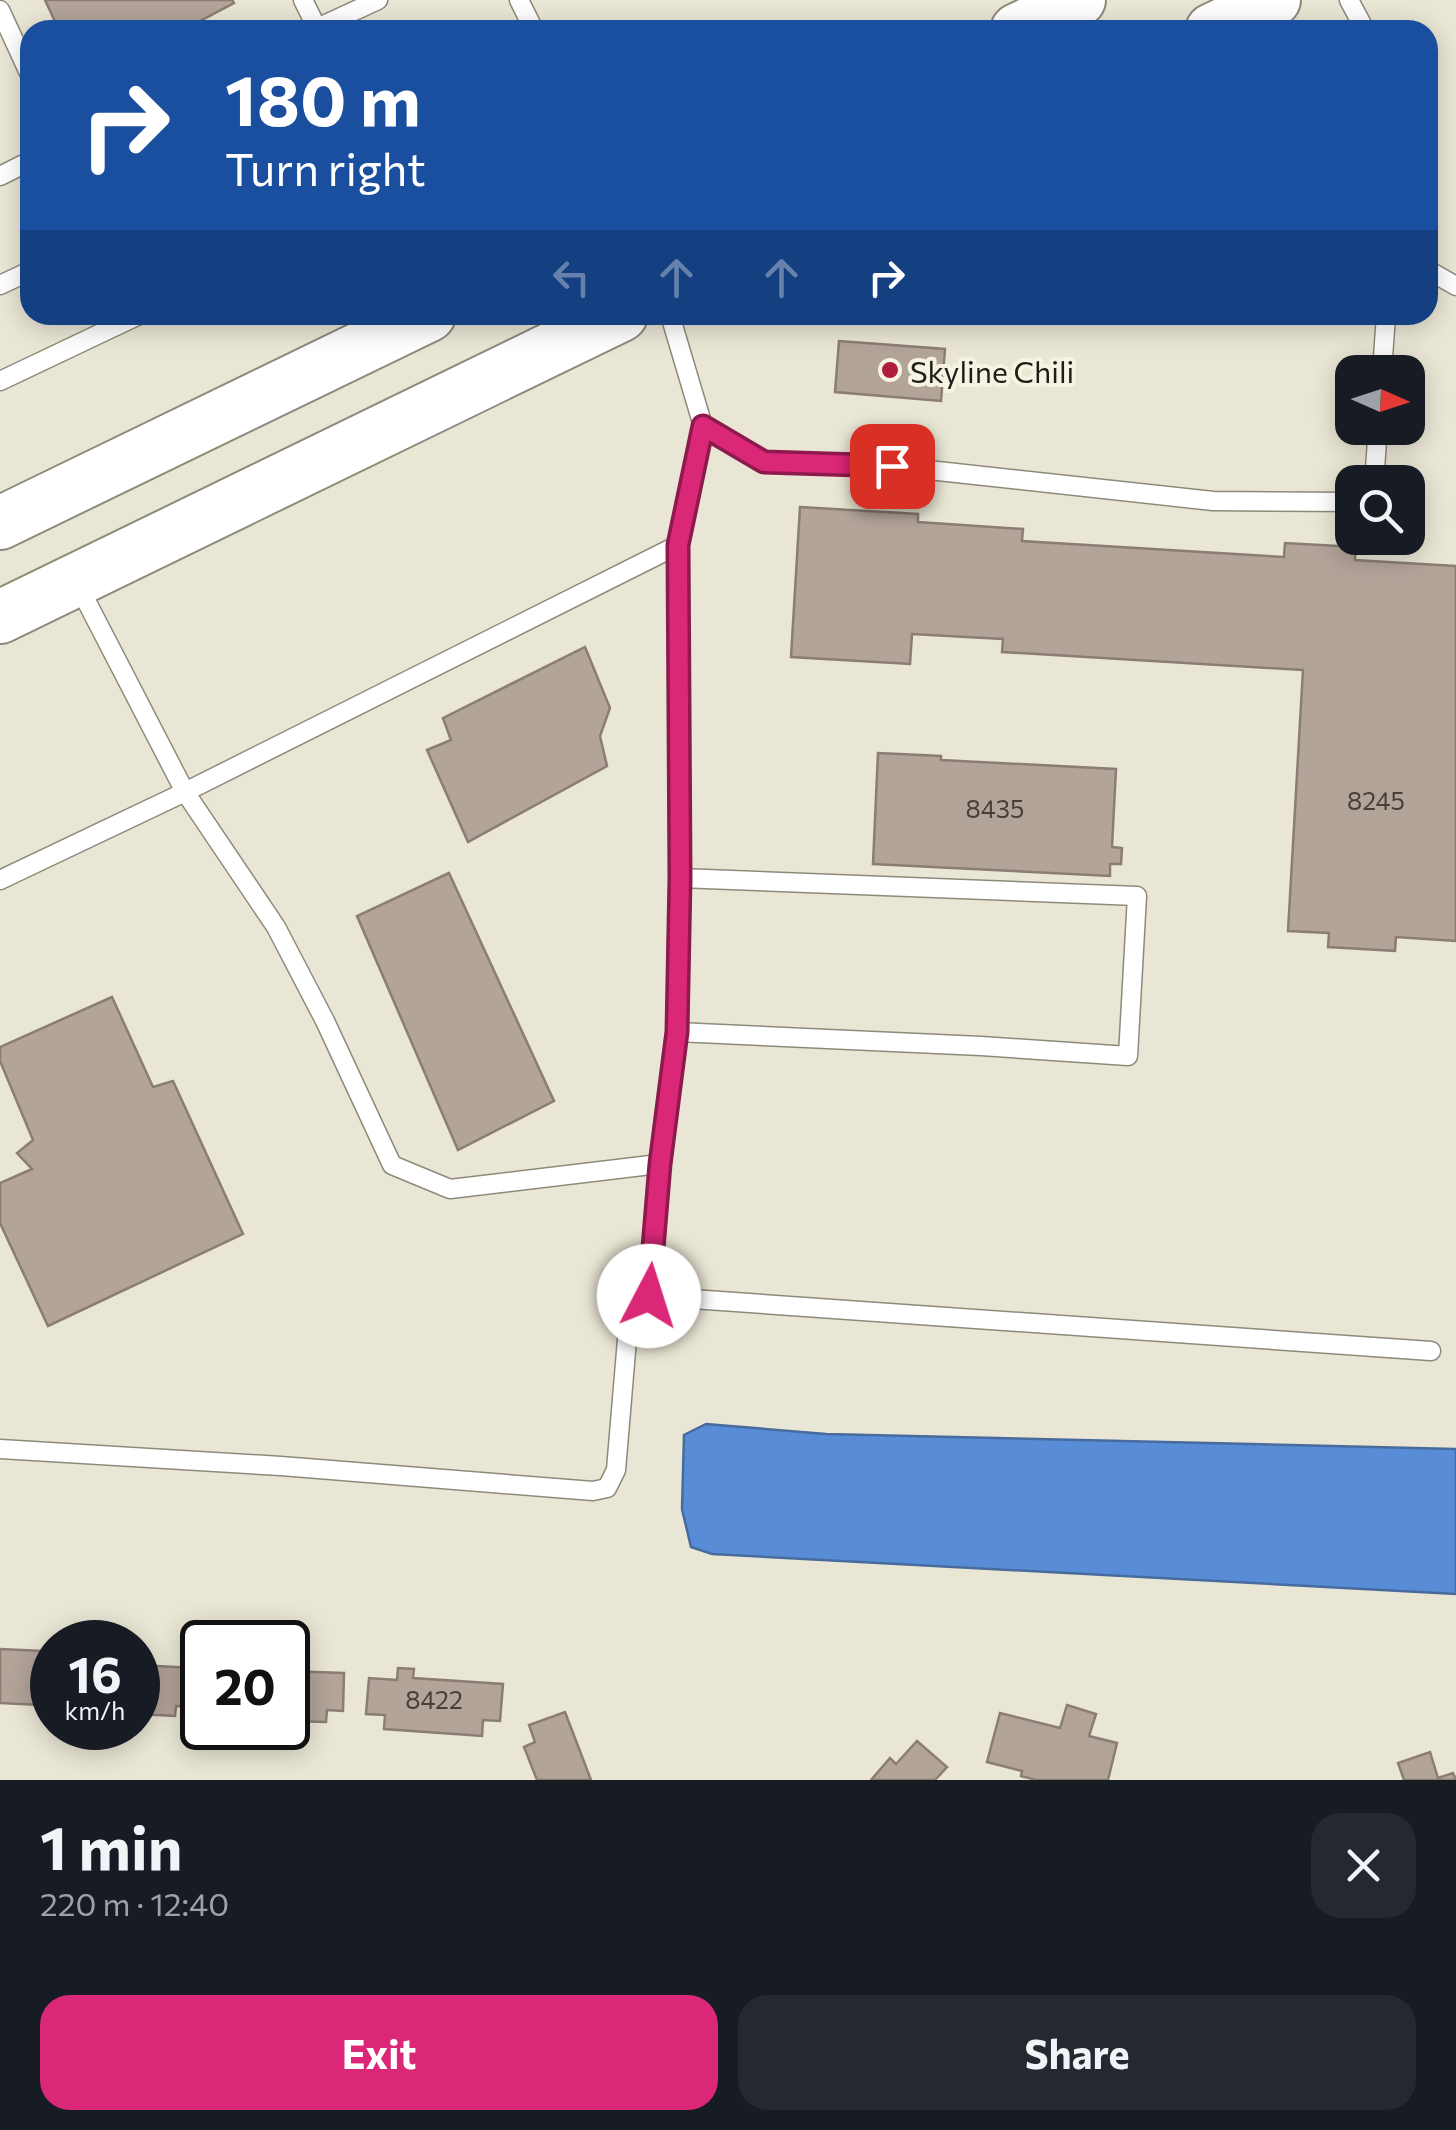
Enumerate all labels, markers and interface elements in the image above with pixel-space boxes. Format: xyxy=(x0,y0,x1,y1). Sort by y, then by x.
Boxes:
text: 180 m xyxy=(225,55,421,140)
icon: right xyxy=(60,60,190,190)
text: Turn right xyxy=(225,140,426,195)
icon: left xyxy=(544,250,599,305)
icon: ahead xyxy=(649,250,704,305)
icon: ahead xyxy=(754,250,809,305)
icon: right xyxy=(859,250,914,305)
place label: Skyline Chili xyxy=(910,352,1074,389)
north arrow xyxy=(1335,355,1425,445)
map controls xyxy=(1335,355,1425,555)
marker: Skyline Chili xyxy=(879,359,901,381)
pin xyxy=(850,424,935,509)
icon: arrive xyxy=(865,439,920,494)
button: search xyxy=(1335,465,1425,555)
house number: 8245 xyxy=(1347,785,1405,815)
house number: 8435 xyxy=(966,793,1024,823)
position arrow xyxy=(597,1244,701,1348)
speed limit sign: 20 xyxy=(180,1620,310,1750)
text: 16 xyxy=(68,1642,122,1703)
house number: 8422 xyxy=(405,1684,463,1714)
text: km/h xyxy=(65,1695,125,1725)
text: 1 min xyxy=(40,1809,182,1882)
button: close xyxy=(1311,1813,1416,1918)
text: 220 m · 12:40 xyxy=(40,1883,229,1923)
button: Exit xyxy=(40,1995,718,2110)
button: Share xyxy=(738,1995,1416,2110)

